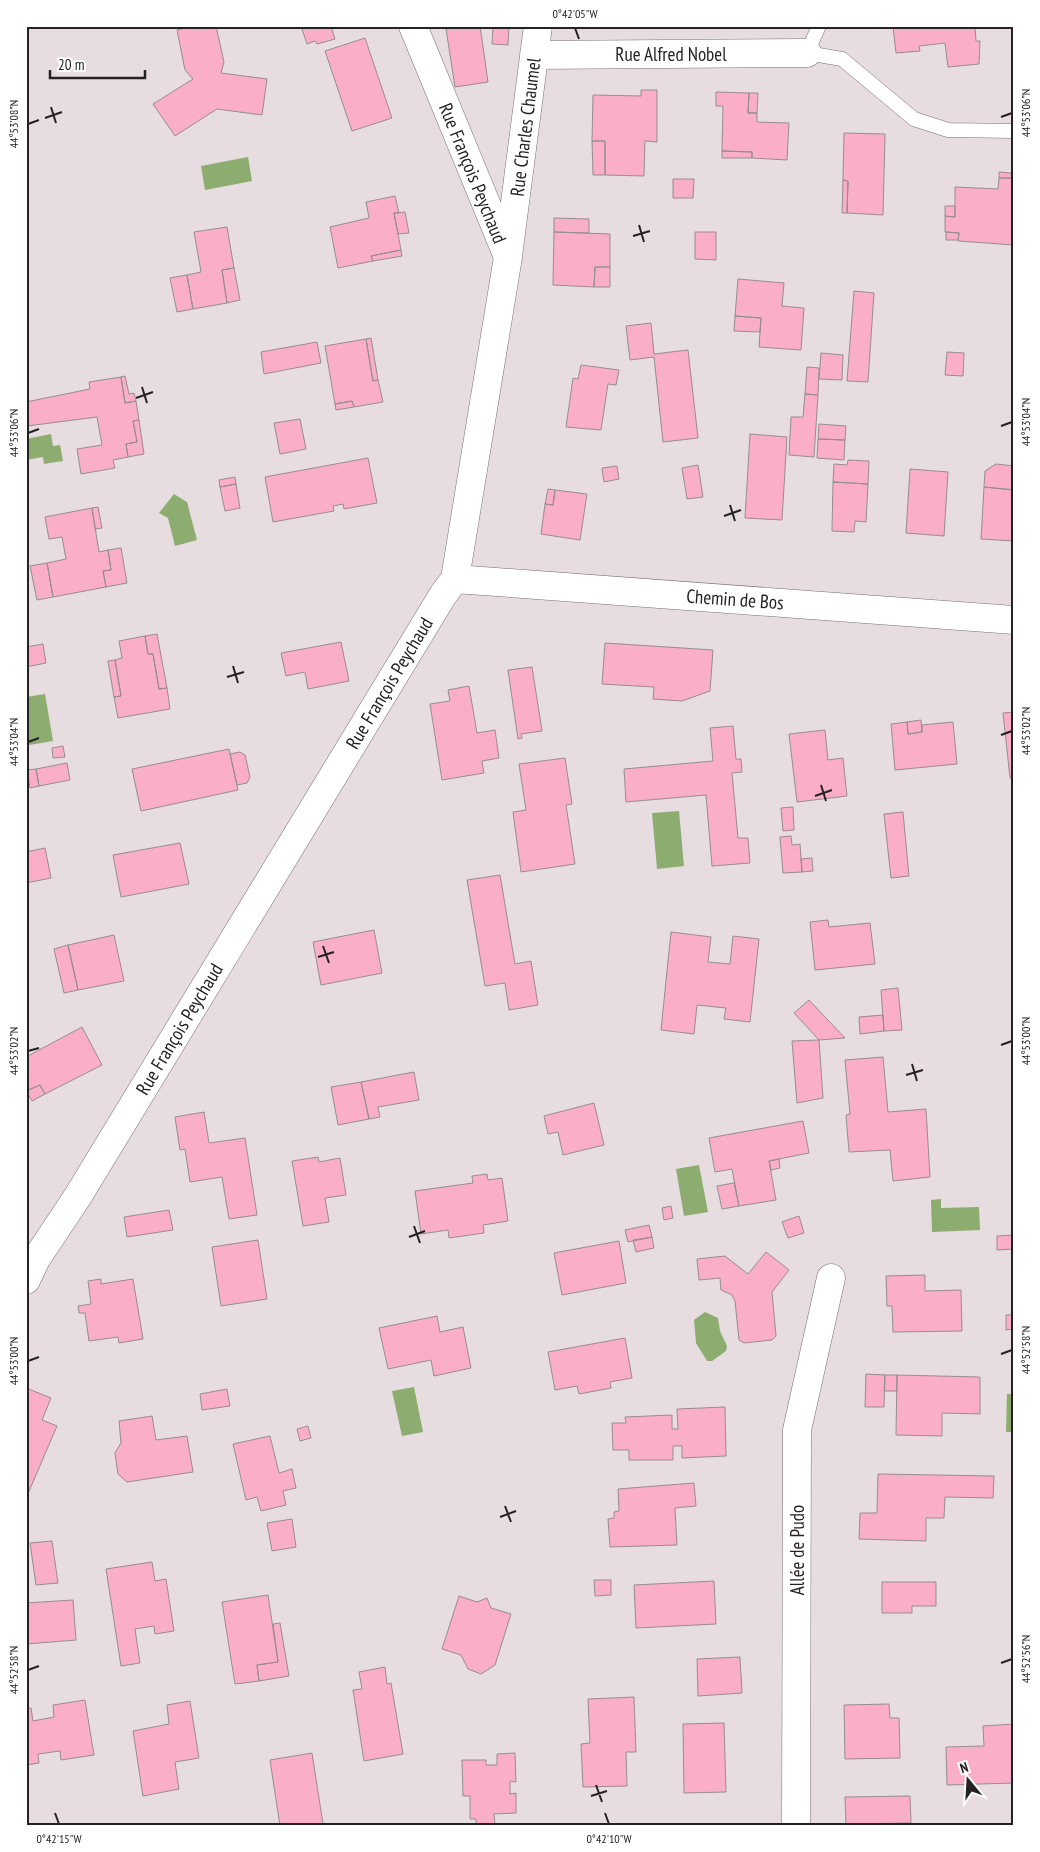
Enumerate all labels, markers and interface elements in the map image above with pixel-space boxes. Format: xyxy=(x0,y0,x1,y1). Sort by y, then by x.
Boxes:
text: 0°42'05"W xyxy=(552,6,598,21)
street label: Rue Alfred Nobel xyxy=(615,42,727,66)
scale bar xyxy=(50,48,145,80)
text: 20 m xyxy=(58,55,84,74)
street label: Rue Charles Chaumel xyxy=(505,56,545,198)
text: 44°53'06"N xyxy=(1018,89,1033,137)
street label: Rue François Peychaud xyxy=(434,99,512,247)
text: 44°53'08"N xyxy=(6,100,21,148)
text: 44°53'04"N xyxy=(1018,398,1033,446)
text: 44°53'06"N xyxy=(6,409,21,457)
street label: Chemin de Bos xyxy=(686,584,784,614)
street label: Rue François Peychaud xyxy=(340,613,438,753)
text: 44°53'02"N xyxy=(1018,707,1033,755)
text: 44°53'04"N xyxy=(6,718,21,766)
street label: Rue François Peychaud xyxy=(130,959,228,1099)
text: 44°53'00"N xyxy=(1018,1017,1033,1065)
text: 44°53'02"N xyxy=(6,1027,21,1075)
text: 44°52'58"N xyxy=(1018,1326,1033,1374)
text: 44°53'00"N xyxy=(6,1337,21,1385)
street label: Allée de Pudo xyxy=(785,1505,809,1595)
text: 44°52'56"N xyxy=(1018,1635,1033,1683)
text: 44°52'58"N xyxy=(6,1646,21,1694)
north arrow xyxy=(942,1754,992,1804)
text: N xyxy=(958,1758,970,1777)
text: 0°42'15"W xyxy=(36,1831,82,1846)
text: 0°42'10"W xyxy=(586,1831,632,1846)

